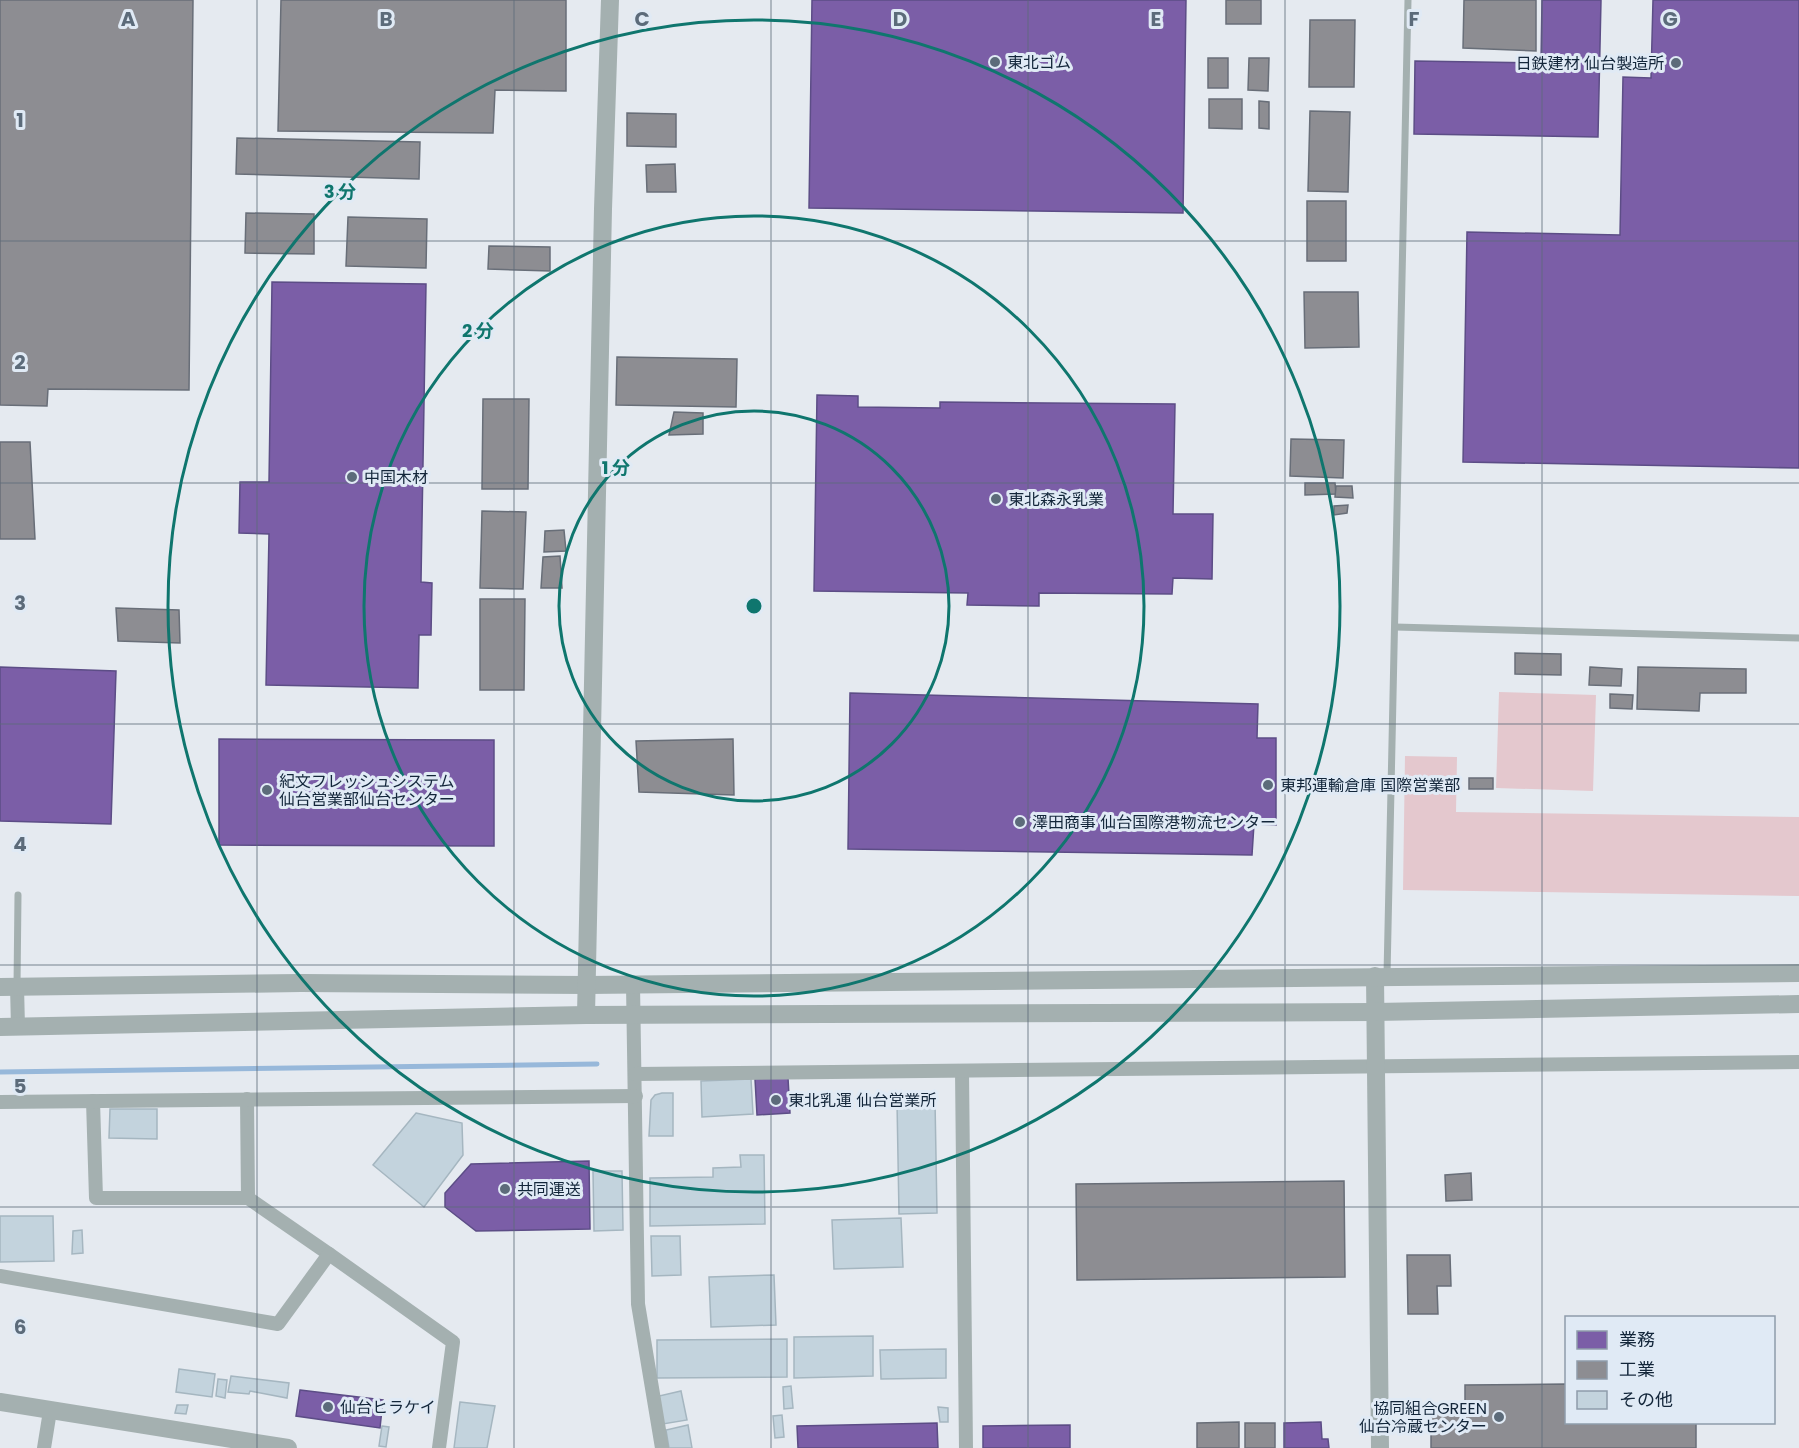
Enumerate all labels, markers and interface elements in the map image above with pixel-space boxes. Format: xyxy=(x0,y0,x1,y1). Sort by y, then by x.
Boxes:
text: A xyxy=(121,5,136,33)
text: B xyxy=(379,5,393,33)
text: C xyxy=(634,5,650,33)
text: D xyxy=(893,5,907,33)
text: E xyxy=(1151,5,1161,33)
text: F xyxy=(1409,5,1420,33)
text: G xyxy=(1662,5,1678,33)
place label: 東北ゴム xyxy=(1007,51,1071,74)
place label: 日鉄建材 仙台製造所 xyxy=(1516,52,1664,75)
marker: 東北ゴム xyxy=(988,55,1002,69)
marker: 日鉄建材 仙台製造所 xyxy=(1669,56,1683,70)
text: 1 xyxy=(16,106,24,134)
text: 3 分 xyxy=(324,179,356,204)
text: 2 分 xyxy=(462,318,494,343)
text: 2 xyxy=(14,348,26,376)
text: 1 分 xyxy=(602,455,630,480)
place label: 中国木材 xyxy=(364,466,428,489)
marker: 中国木材 xyxy=(345,470,359,484)
place label: 東北森永乳業 xyxy=(1008,488,1104,511)
marker: 東北森永乳業 xyxy=(989,492,1003,506)
text: 3 xyxy=(14,589,26,617)
centre of rings xyxy=(744,596,764,616)
place label: 紀文フレッシュシステム 仙台営業部仙台センター xyxy=(279,770,455,811)
place label: 東邦運輸倉庫 国際営業部 xyxy=(1280,774,1460,797)
marker: 東邦運輸倉庫 国際営業部 xyxy=(1261,778,1275,792)
marker: 紀文フレッシュシステム 仙台営業部仙台センター xyxy=(260,783,274,797)
place label: 澤田商事 仙台国際港物流センター xyxy=(1032,811,1276,834)
marker: 澤田商事 仙台国際港物流センター xyxy=(1013,815,1027,829)
text: 4 xyxy=(13,830,27,858)
text: 5 xyxy=(14,1072,27,1100)
place label: 東北乳運 仙台営業所 xyxy=(788,1089,936,1112)
marker: 東北乳運 仙台営業所 xyxy=(769,1093,783,1107)
place label: 共同運送 xyxy=(517,1178,581,1201)
marker: 共同運送 xyxy=(498,1182,512,1196)
text: 6 xyxy=(14,1313,26,1341)
legend xyxy=(1565,1316,1775,1424)
text: 業務 xyxy=(1619,1327,1655,1352)
text: 工業 xyxy=(1619,1357,1655,1382)
text: その他 xyxy=(1619,1387,1673,1412)
place label: 仙台ヒラケイ xyxy=(340,1396,436,1419)
place label: 協同組合GREEN 仙台冷蔵センター xyxy=(1359,1397,1487,1438)
marker: 仙台ヒラケイ xyxy=(321,1400,335,1414)
marker: 協同組合GREEN 仙台冷蔵センター xyxy=(1492,1410,1506,1424)

